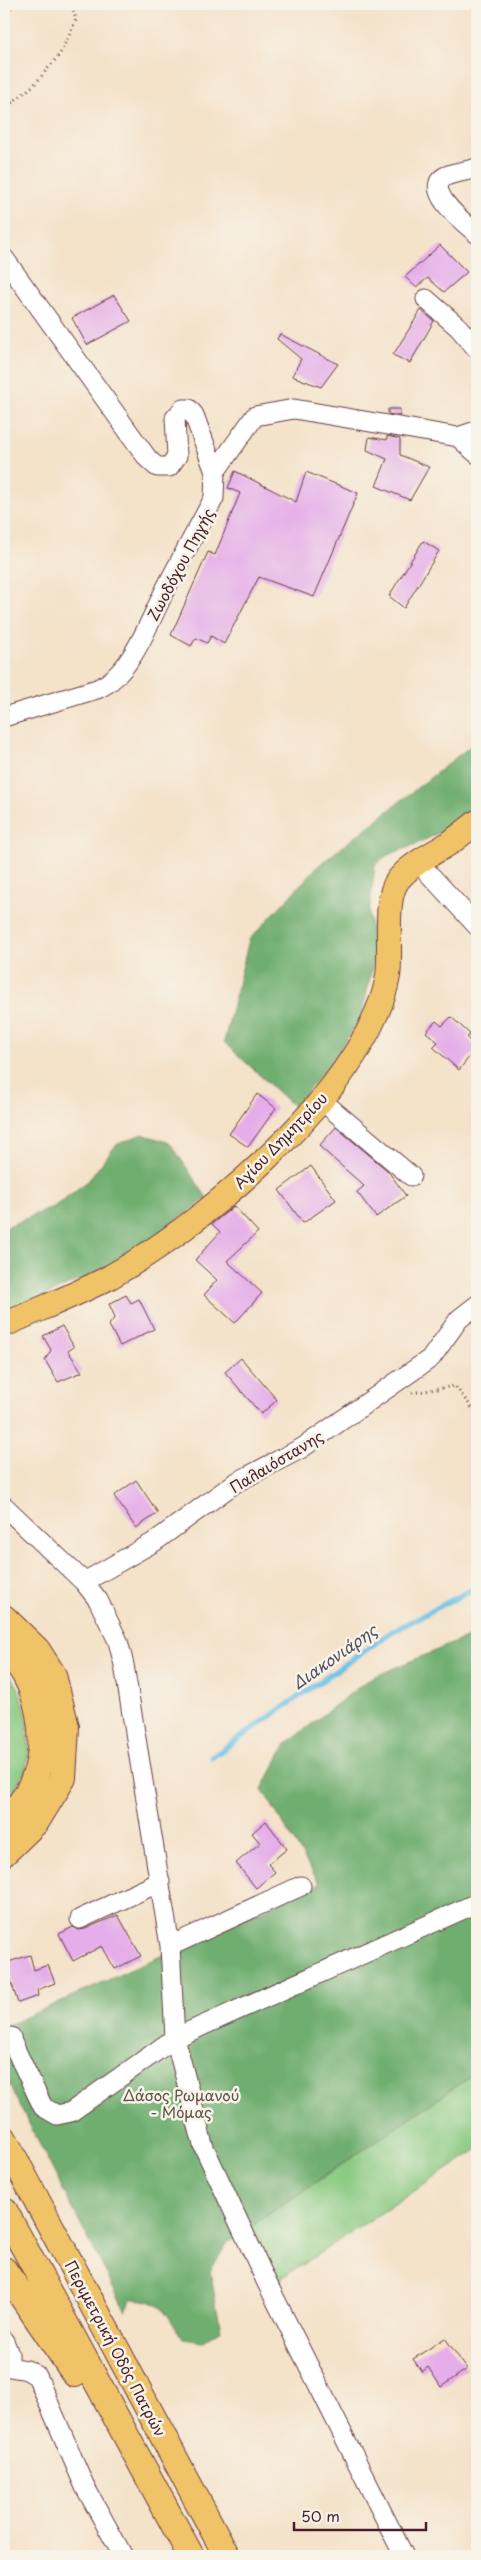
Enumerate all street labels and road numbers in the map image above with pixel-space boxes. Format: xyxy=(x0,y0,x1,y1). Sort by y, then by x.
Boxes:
street label: Ζωοδόχου Πηγής xyxy=(141,503,219,624)
street label: Αγίου Δημητρίου xyxy=(228,1087,332,1193)
street label: Παλαιόστανης xyxy=(225,1424,327,1498)
street label: Περιμετρική Οδός Πατρών xyxy=(60,2256,172,2440)

